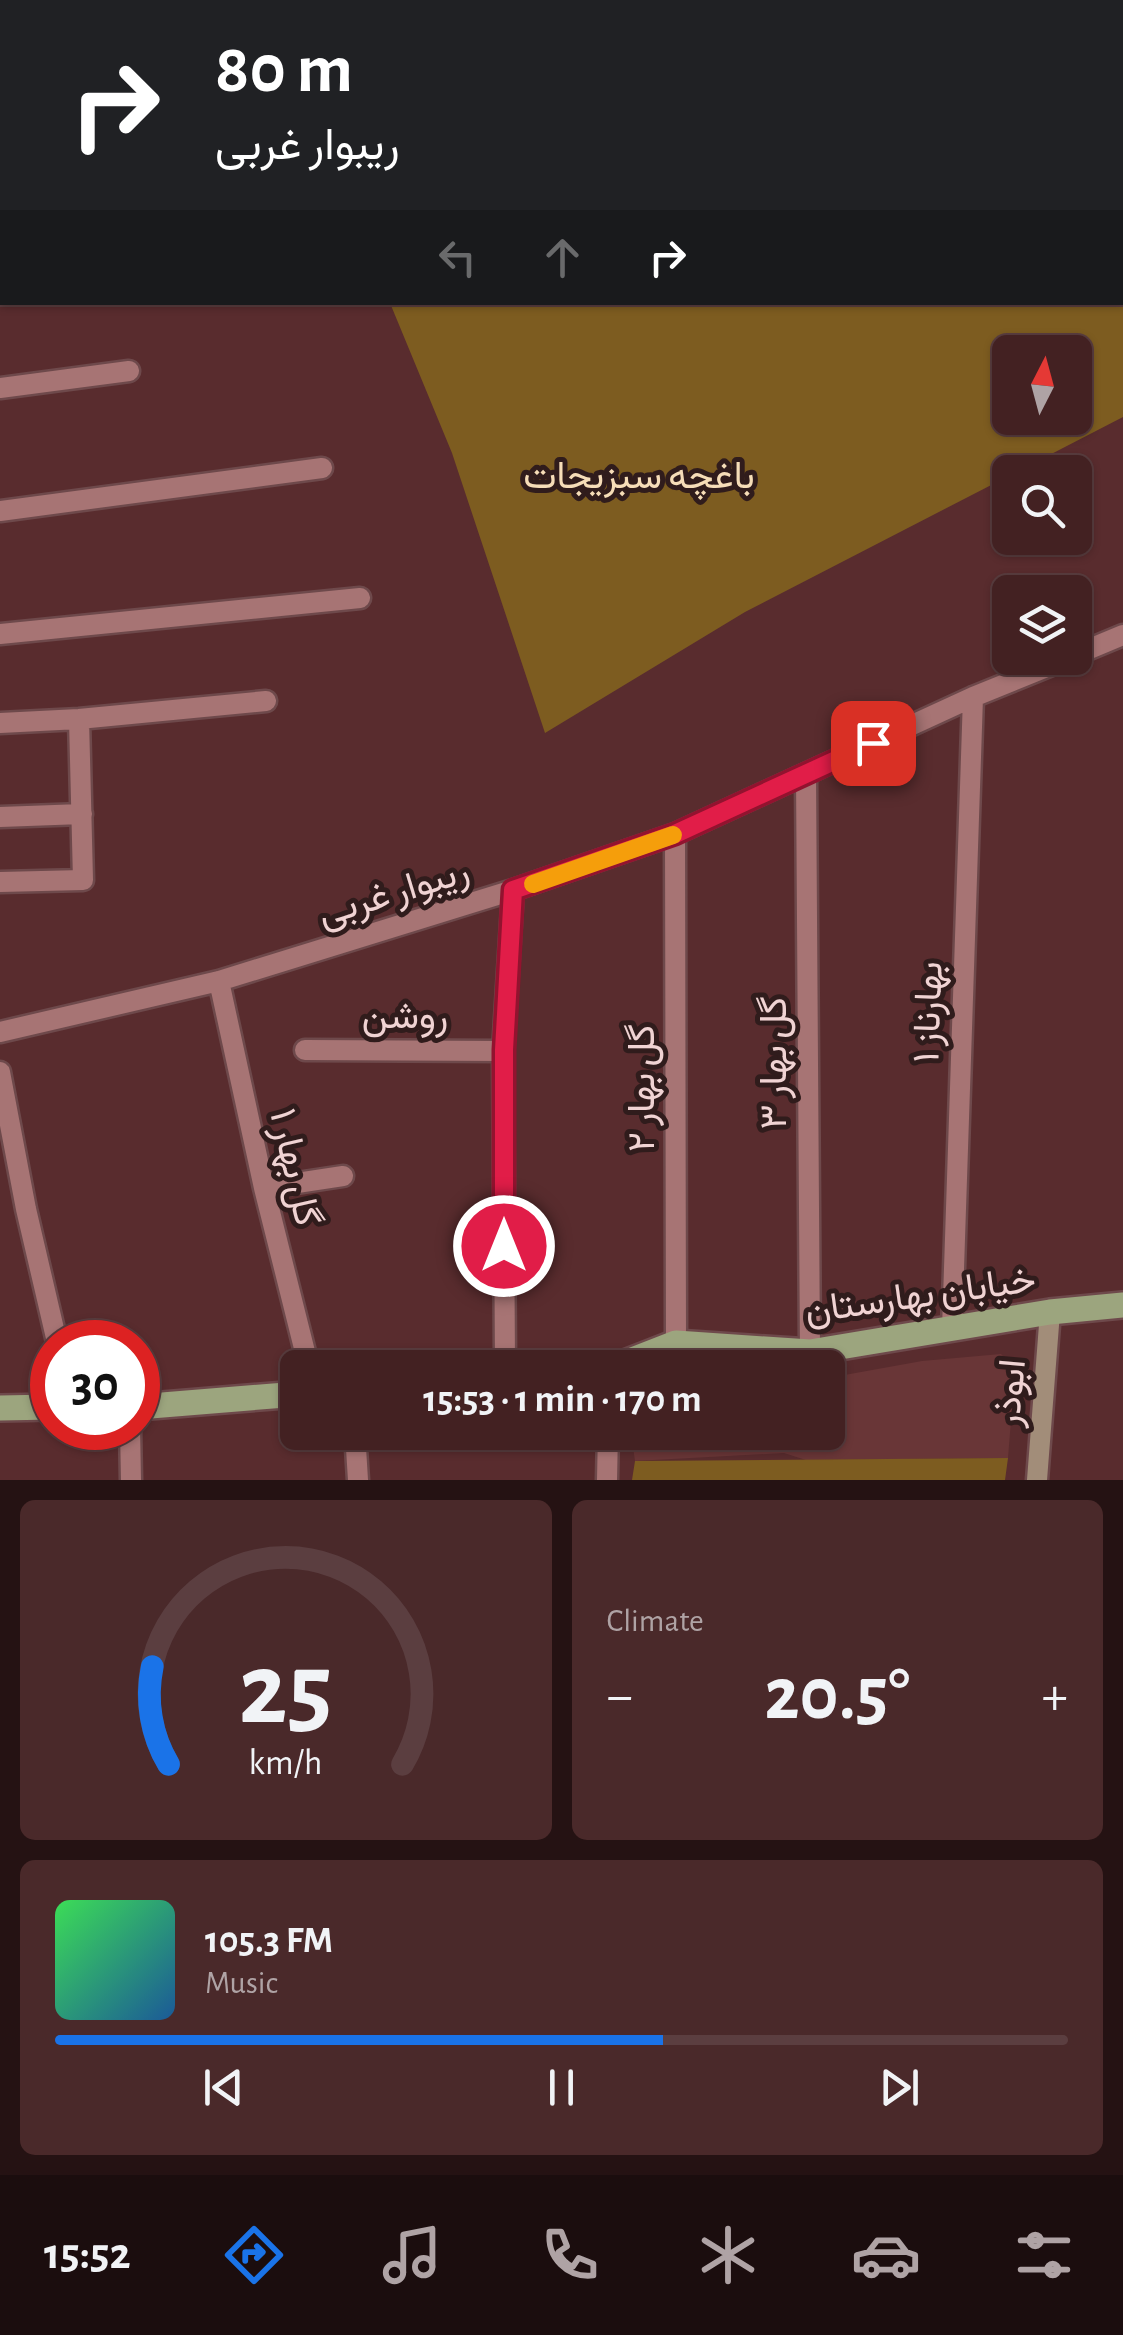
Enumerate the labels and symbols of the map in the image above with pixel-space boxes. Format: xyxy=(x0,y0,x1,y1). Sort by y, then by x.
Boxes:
north arrow xyxy=(992,335,1092,435)
park label: باغچه سبزیجات xyxy=(523,458,755,501)
pin xyxy=(831,701,916,786)
street label: ریبوار غربی xyxy=(313,852,474,936)
street label: بهارناز ۱ xyxy=(908,961,952,1064)
street label: گل بهار ۳ xyxy=(755,997,796,1129)
street label: روشن xyxy=(362,998,448,1038)
street label: گل بهار ۲ xyxy=(623,1024,664,1152)
street label: گل بهار ۱ xyxy=(260,1105,327,1230)
position arrow xyxy=(452,1194,556,1298)
street label: خیابان بهارستان xyxy=(802,1261,1038,1333)
speed limit sign: 30 xyxy=(30,1320,160,1450)
street label: ابوذر xyxy=(989,1358,1035,1430)

